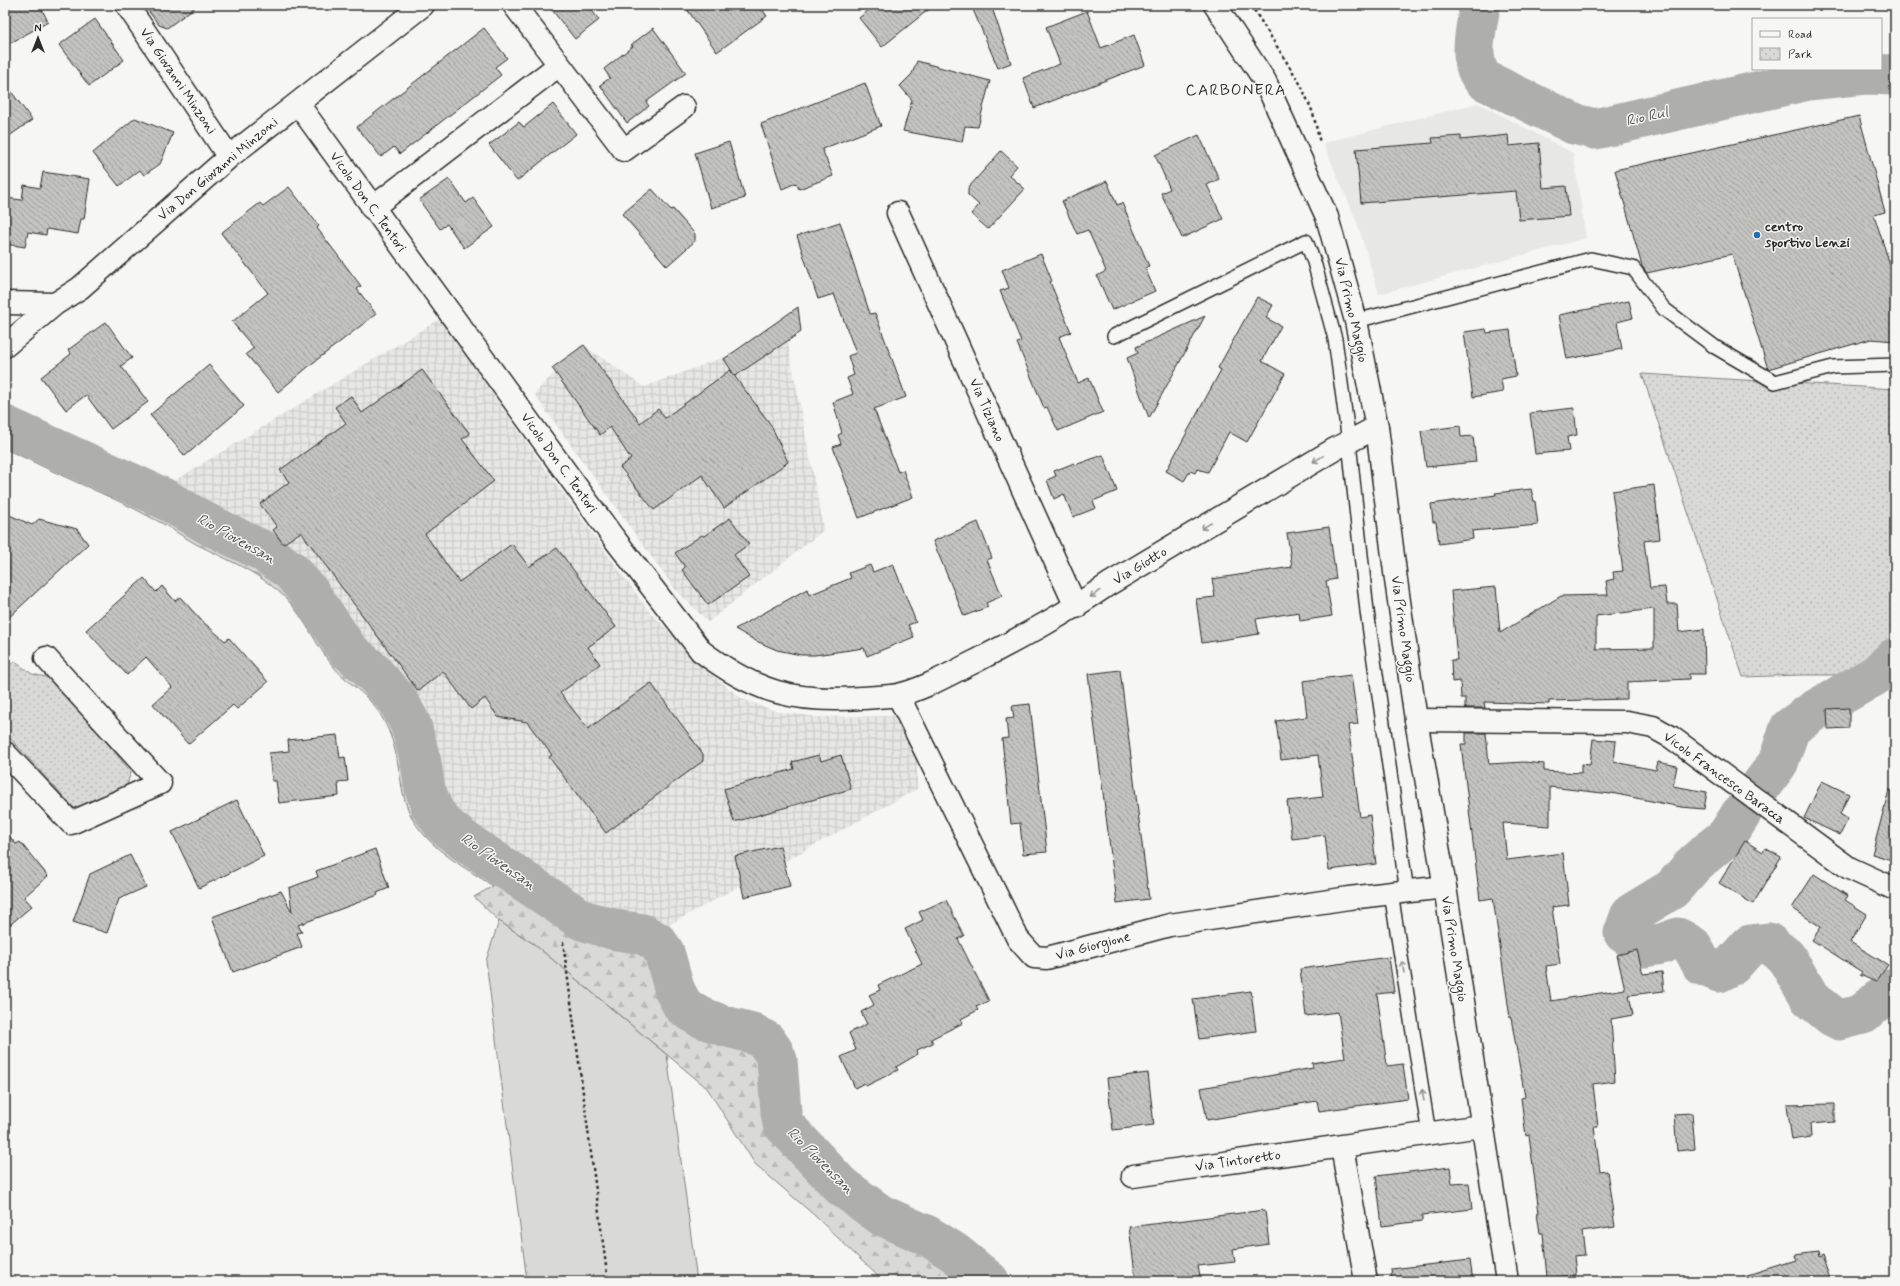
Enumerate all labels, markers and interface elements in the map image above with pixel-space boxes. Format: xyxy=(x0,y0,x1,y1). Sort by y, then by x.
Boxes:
north arrow xyxy=(18,18,58,58)
legend xyxy=(1752,18,1882,70)
text: N xyxy=(34,22,42,36)
street label: Via Giovanni Minzoni xyxy=(136,24,220,138)
text: Road xyxy=(1788,27,1812,43)
text: Park xyxy=(1788,47,1812,63)
district label: CARBONERA xyxy=(1186,80,1286,101)
water label: Rio Rul xyxy=(1624,102,1671,132)
street label: Via Don Giovanni Minzoni xyxy=(154,113,282,225)
street label: Vicolo Don C. Tentori xyxy=(325,148,411,256)
place label: centro sportivo Lenzi xyxy=(1764,218,1850,252)
marker: centro sportivo Lenzi xyxy=(1752,230,1762,240)
street label: Via Primo Maggio xyxy=(1328,256,1372,365)
street label: Via Tiziano xyxy=(965,375,1009,445)
street label: Vicolo Don C. Tentori xyxy=(516,409,602,517)
one-way arrow xyxy=(1312,456,1324,464)
water label: Rio Piovensan xyxy=(193,509,279,569)
one-way arrow xyxy=(1201,522,1212,530)
street label: Via Giotto xyxy=(1110,543,1170,589)
street label: Via Primo Maggio xyxy=(1385,575,1419,684)
one-way arrow xyxy=(1089,590,1101,598)
street label: Vicolo Francesco Baracca xyxy=(1659,728,1789,828)
water label: Rio Piovensan xyxy=(457,829,540,895)
street label: Via Primo Maggio xyxy=(1435,895,1471,1004)
street label: Via Giorgione xyxy=(1054,927,1133,966)
one-way arrow xyxy=(1399,961,1407,974)
one-way arrow xyxy=(1419,1089,1427,1102)
water label: Rio Piovensan xyxy=(782,1123,858,1199)
street label: Via Tintoretto xyxy=(1194,1146,1282,1176)

